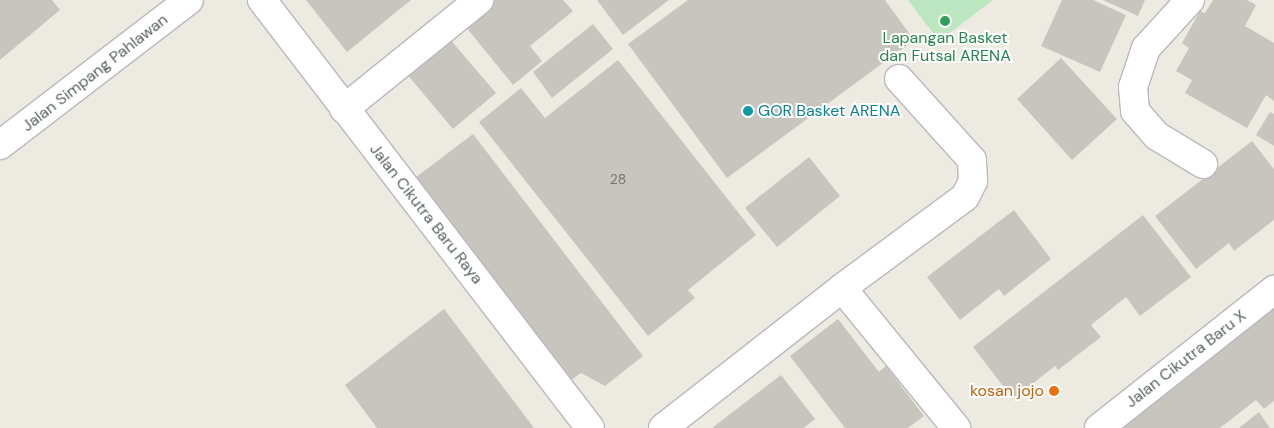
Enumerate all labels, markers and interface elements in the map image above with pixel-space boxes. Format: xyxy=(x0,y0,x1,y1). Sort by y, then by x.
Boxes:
street label: Jalan Simpang Pahlawan xyxy=(18,10,172,136)
marker: Lapangan Basket dan Futsal ARENA xyxy=(939,15,951,27)
place label: Lapangan Basket dan Futsal ARENA xyxy=(879,28,1011,66)
place label: GOR Basket ARENA xyxy=(758,101,900,121)
marker: GOR Basket ARENA xyxy=(742,105,754,117)
street label: Jalan Cikutra Baru Raya xyxy=(365,140,487,288)
house number: 28 xyxy=(610,171,626,187)
street label: Jalan Cikutra Baru X xyxy=(1122,306,1250,412)
place label: kosan jojo xyxy=(970,381,1044,401)
marker: kosan jojo xyxy=(1048,385,1060,397)

